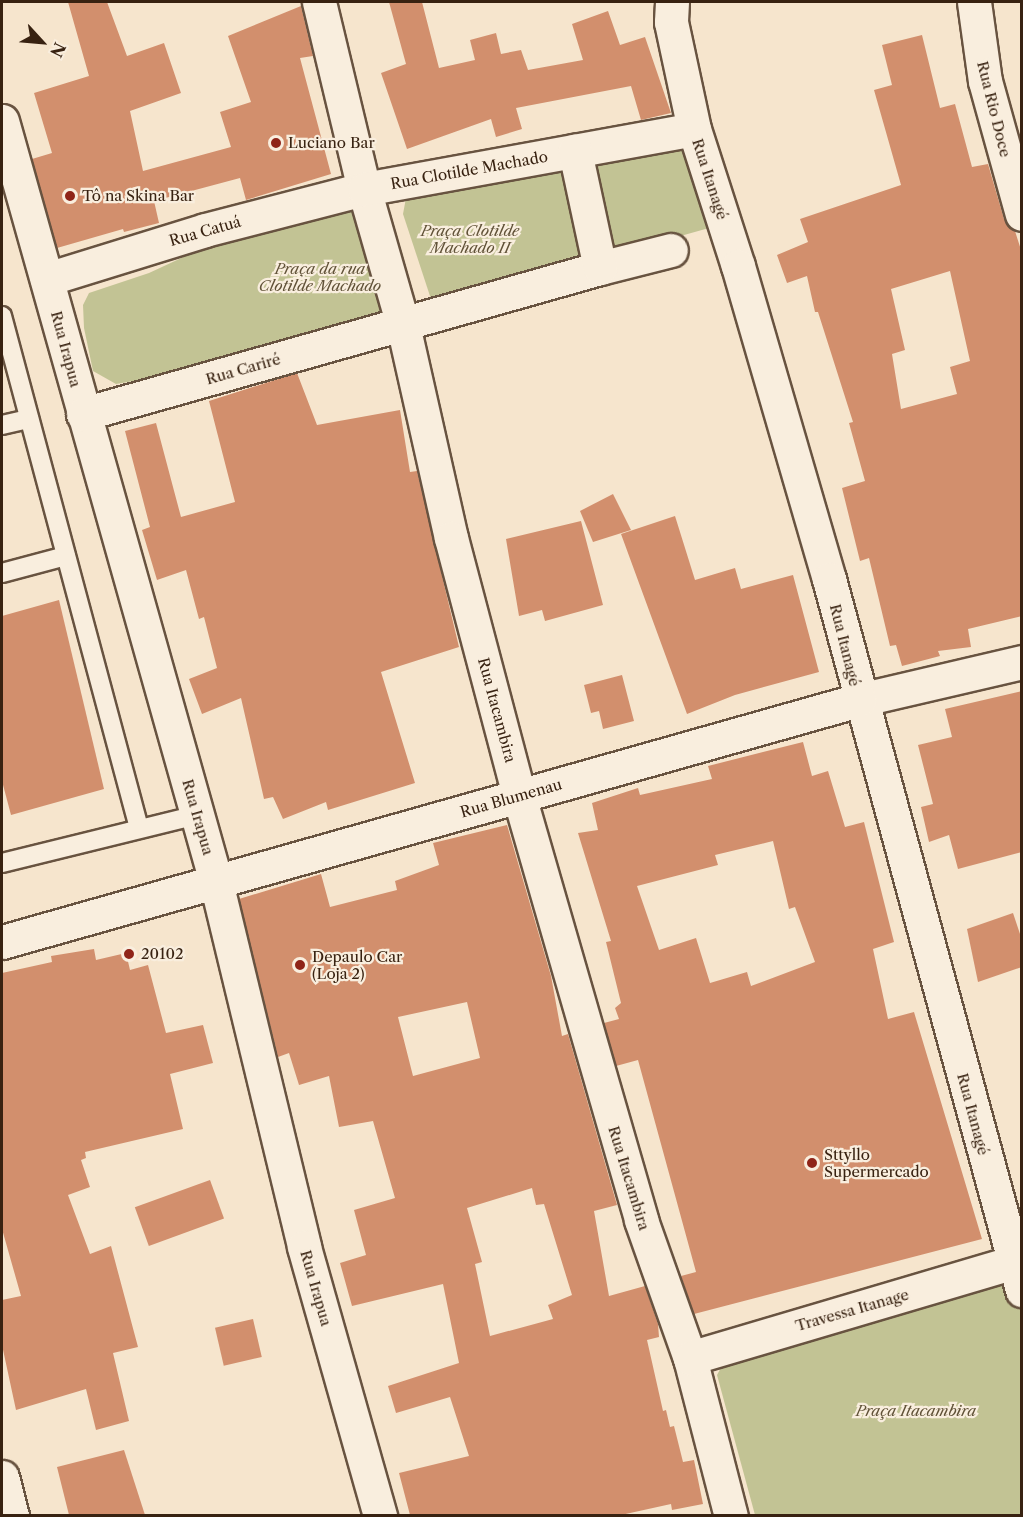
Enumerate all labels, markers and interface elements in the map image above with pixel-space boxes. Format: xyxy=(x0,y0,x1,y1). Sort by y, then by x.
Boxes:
north arrow xyxy=(12,12,72,72)
text: N xyxy=(46,39,70,61)
street label: Rua Rio Doce xyxy=(973,59,1015,159)
place label: Luciano Bar xyxy=(288,134,375,152)
marker: Luciano Bar xyxy=(269,136,283,150)
street label: Rua Itanagé xyxy=(688,136,732,222)
street label: Rua Clotilde Machado xyxy=(389,147,549,193)
place label: Tô na Skina Bar xyxy=(82,187,195,205)
marker: Tô na Skina Bar xyxy=(63,189,77,203)
street label: Rua Catuá xyxy=(167,212,243,250)
park label: Praça Clotilde Machado II xyxy=(421,221,519,256)
park label: Praça da rua Clotilde Machado xyxy=(259,259,381,294)
street label: Rua Irapua xyxy=(47,309,85,389)
street label: Rua Cariré xyxy=(204,350,282,388)
street label: Rua Itanagé xyxy=(826,602,864,688)
street label: Rua Itacambira xyxy=(474,655,520,765)
street label: Rua Blumenau xyxy=(458,775,564,821)
street label: Rua Irapua xyxy=(179,777,217,857)
place label: 20102 xyxy=(141,945,184,963)
marker: 20102 xyxy=(122,947,136,961)
place label: Depaulo Car (Loja 2) xyxy=(312,947,402,982)
marker: Depaulo Car (Loja 2) xyxy=(293,958,307,972)
street label: Rua Itanagé xyxy=(953,1071,993,1157)
street label: Rua Itacambira xyxy=(605,1124,653,1232)
place label: Sttyllo Supermercado xyxy=(824,1145,929,1180)
marker: Sttyllo Supermercado xyxy=(805,1156,819,1170)
street label: Rua Irapua xyxy=(297,1248,335,1328)
street label: Travessa Itanage xyxy=(793,1285,911,1335)
park label: Praça Itacambira xyxy=(856,1402,976,1420)

